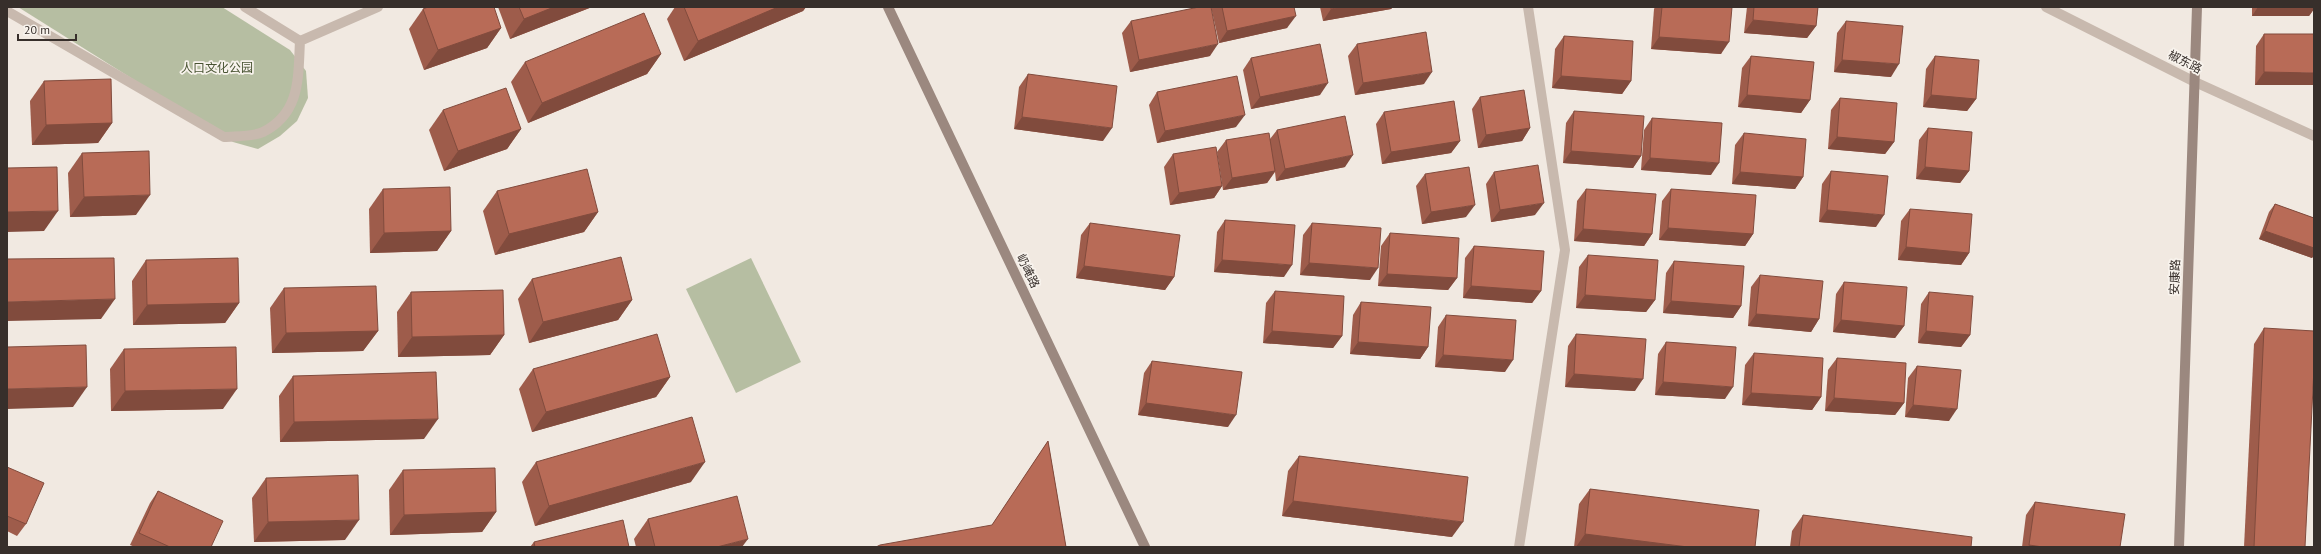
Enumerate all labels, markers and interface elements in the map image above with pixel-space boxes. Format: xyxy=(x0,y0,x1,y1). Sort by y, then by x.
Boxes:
scale bar xyxy=(18,16,76,42)
text: 20 m xyxy=(24,22,50,37)
street label: 椒东路 xyxy=(2166,47,2205,76)
park label: 人口文化公园 xyxy=(181,60,253,75)
street label: 屷崦路 xyxy=(1014,251,1043,290)
street label: 安康路 xyxy=(2166,259,2183,295)

